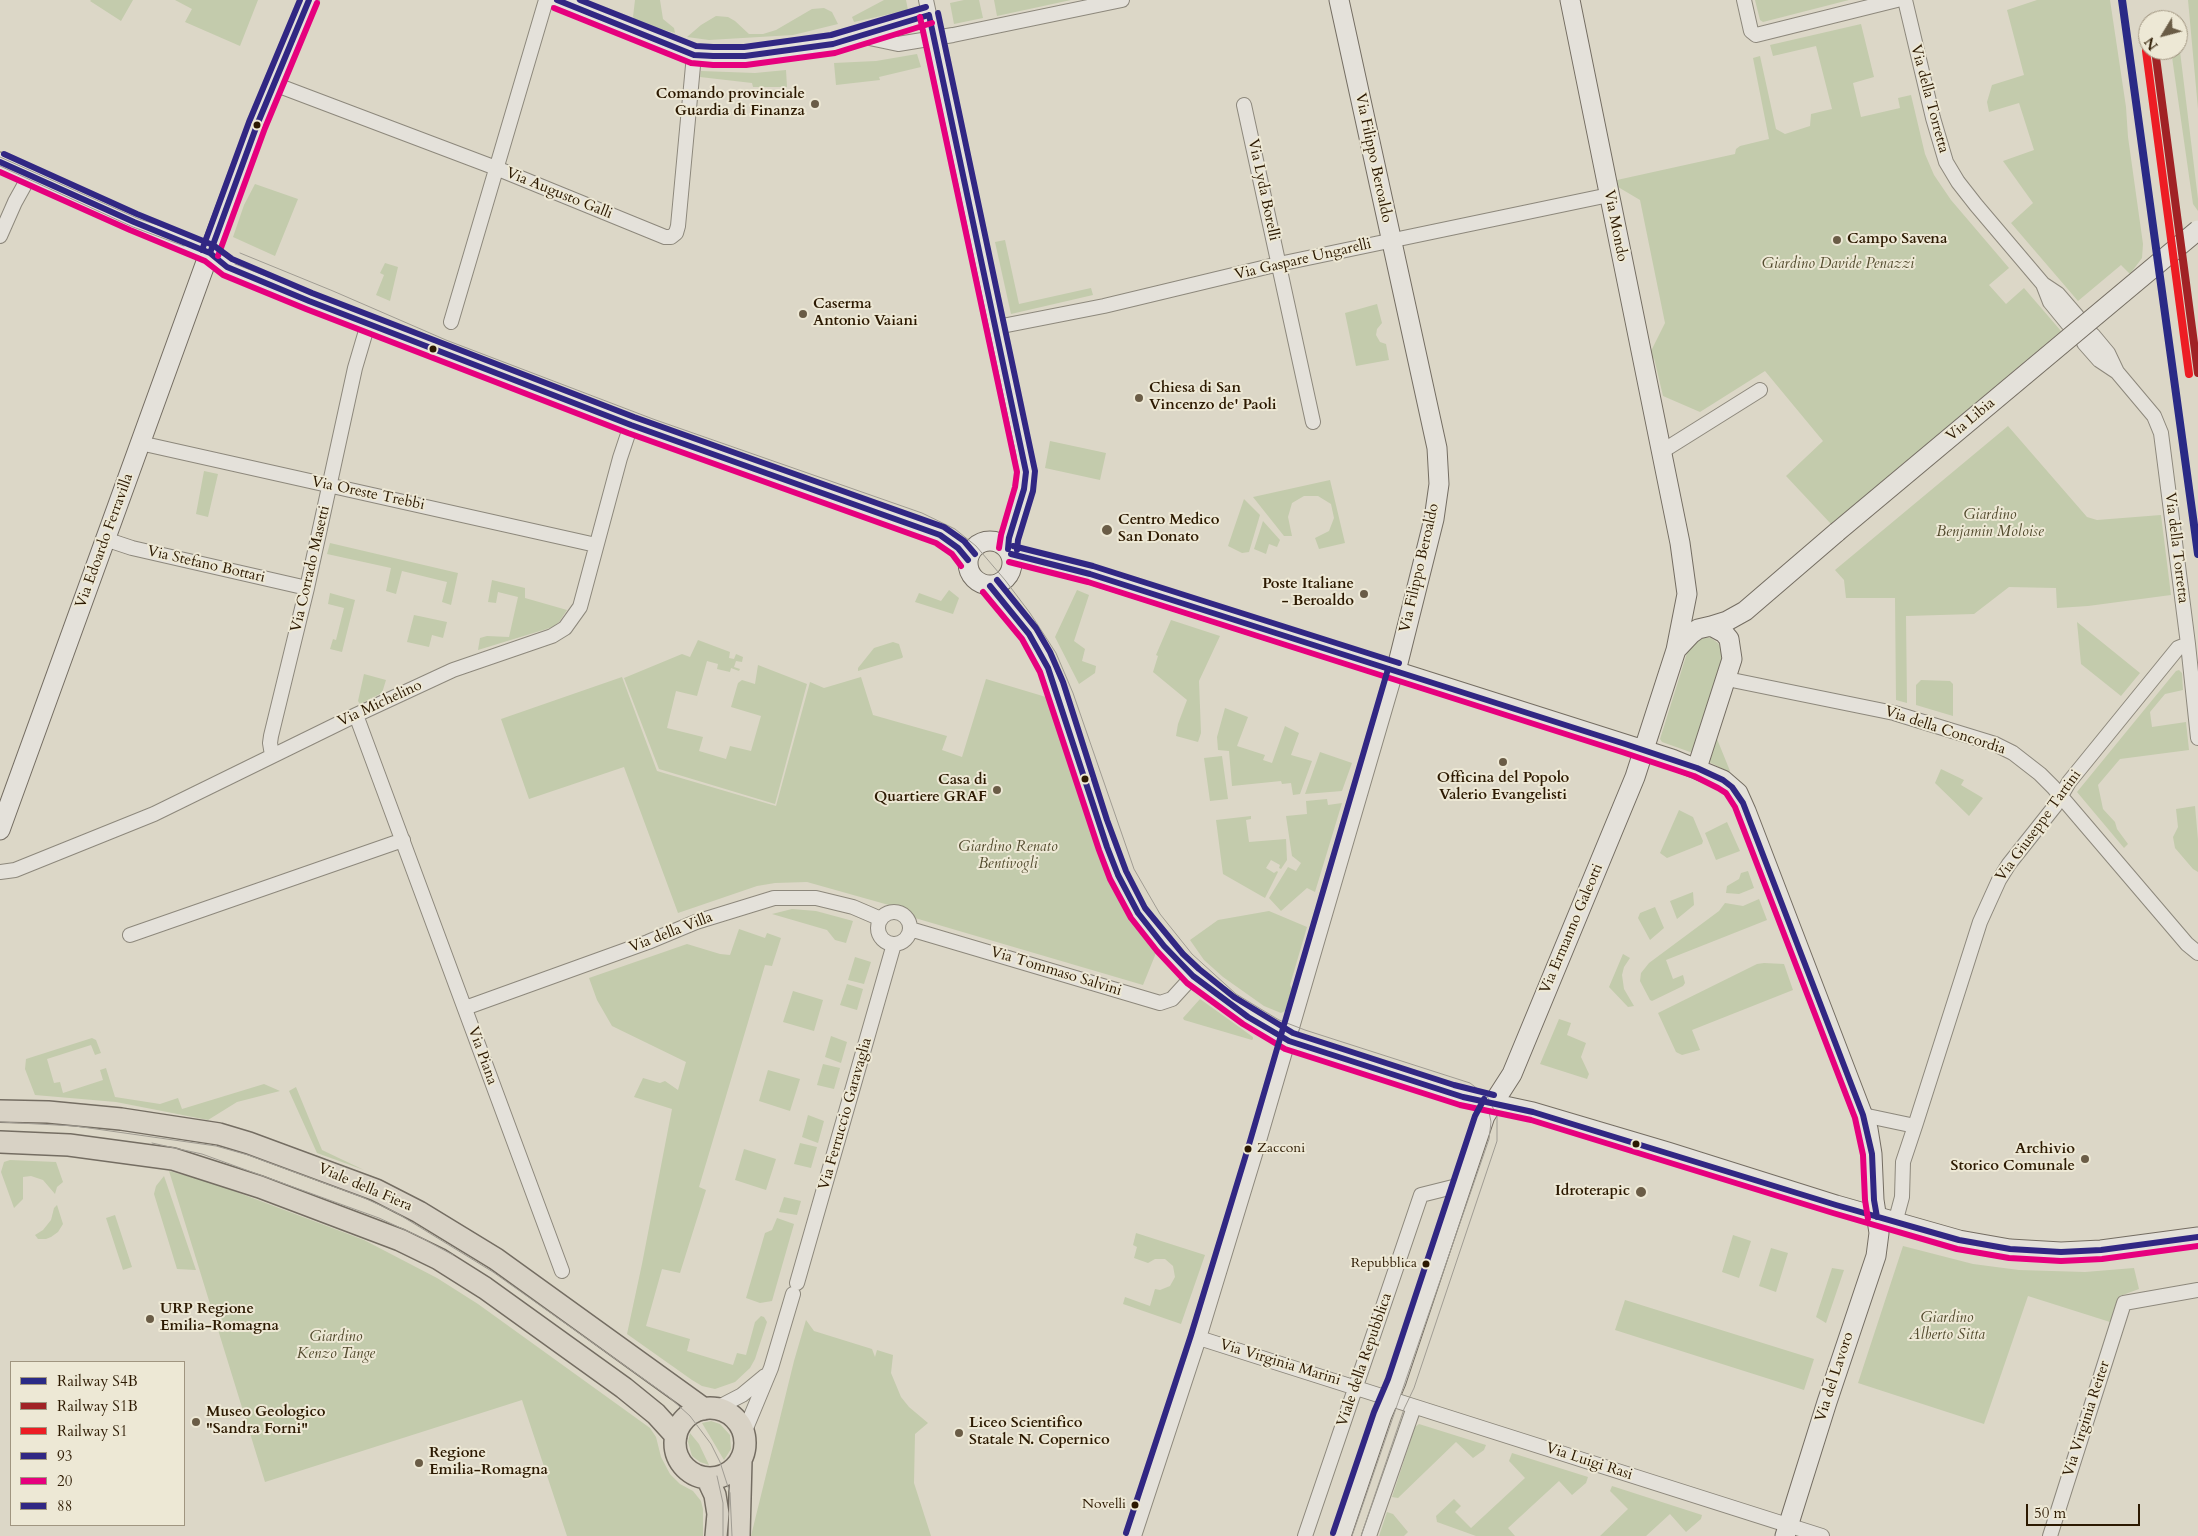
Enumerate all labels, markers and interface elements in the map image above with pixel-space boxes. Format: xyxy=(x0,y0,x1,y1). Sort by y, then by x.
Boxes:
north arrow xyxy=(2138,10,2188,60)
text: N xyxy=(2140,33,2163,54)
street label: Via della Torretta xyxy=(1906,43,1952,155)
place label: Comando provinciale Guardia di Finanza xyxy=(656,86,805,121)
street label: Via Filippo Beroaldo xyxy=(1351,92,1395,224)
marker: Comando provinciale Guardia di Finanza xyxy=(809,98,821,110)
unlabelled marker xyxy=(252,120,262,130)
street label: Via Lyda Borelli xyxy=(1243,137,1283,243)
street label: Via Augusto Galli xyxy=(503,164,615,224)
street label: Via Mondo xyxy=(1599,189,1631,263)
place label: Campo Savena xyxy=(1847,231,1947,249)
marker: Campo Savena xyxy=(1831,234,1843,246)
street label: Via Gaspare Ungarelli xyxy=(1233,236,1373,284)
park label: Giardino Davide Penazzi xyxy=(1762,256,1914,274)
place label: Caserma Antonio Vaiani xyxy=(813,296,918,331)
marker: Caserma Antonio Vaiani xyxy=(797,308,809,320)
unlabelled marker xyxy=(428,344,438,354)
place label: Chiesa di San Vincenzo de' Paoli xyxy=(1149,380,1277,415)
marker: Chiesa di San Vincenzo de' Paoli xyxy=(1133,392,1145,404)
street label: Via Libia xyxy=(1943,395,1999,445)
street label: Via Edoardo Ferravilla xyxy=(72,471,138,611)
street label: Via Oreste Trebbi xyxy=(310,473,426,515)
street label: Via della Torretta xyxy=(2160,492,2192,604)
street label: Via Filippo Beroaldo xyxy=(1396,502,1444,634)
street label: Via Corrado Masetti xyxy=(288,504,334,634)
park label: Giardino Benjamin Moloise xyxy=(1936,507,2044,542)
place label: Centro Medico San Donato xyxy=(1118,512,1220,547)
marker: Centro Medico San Donato xyxy=(1100,523,1114,537)
street label: Via Stefano Bottari xyxy=(145,543,267,587)
place label: Poste Italiane - Beroaldo xyxy=(1262,576,1354,611)
marker: Poste Italiane - Beroaldo xyxy=(1358,588,1370,600)
street label: Via Michelino xyxy=(335,677,425,731)
street label: Via della Concordia xyxy=(1882,703,2008,759)
marker: Officina del Popolo Valerio Evangelisti xyxy=(1497,756,1509,768)
street label: Via Giuseppe Tartini xyxy=(1993,767,2085,885)
place label: Officina del Popolo Valerio Evangelisti xyxy=(1437,770,1569,805)
place label: Casa di Quartiere GRAF xyxy=(874,772,987,807)
unlabelled marker xyxy=(1080,774,1090,784)
marker: Casa di Quartiere GRAF xyxy=(991,784,1003,796)
park label: Giardino Renato Bentivogli xyxy=(958,839,1058,874)
street label: Via Ermanno Galeotti xyxy=(1536,861,1608,997)
street label: Via della Villa xyxy=(627,909,715,957)
street label: Via Tommaso Salvini xyxy=(988,943,1124,1001)
street label: Via Piana xyxy=(463,1025,501,1087)
street label: Via Ferruccio Garavaglia xyxy=(816,1036,876,1192)
unlabelled marker xyxy=(1631,1139,1641,1149)
place label: Zacconi xyxy=(1257,1141,1305,1157)
place label: Archivio Storico Comunale xyxy=(1950,1141,2075,1176)
marker: Zacconi xyxy=(1243,1144,1253,1154)
marker: Archivio Storico Comunale xyxy=(2079,1153,2091,1165)
street label: Viale della Fiera xyxy=(315,1160,415,1216)
place label: Idroterapic xyxy=(1555,1183,1630,1201)
marker: Idroterapic xyxy=(1634,1185,1648,1199)
place label: Repubblica xyxy=(1351,1256,1417,1272)
marker: Repubblica xyxy=(1421,1259,1431,1269)
street label: Viale della Repubblica xyxy=(1334,1291,1396,1429)
place label: URP Regione Emilia-Romagna xyxy=(160,1301,279,1336)
park label: Giardino Alberto Sitta xyxy=(1909,1310,1985,1345)
marker: URP Regione Emilia-Romagna xyxy=(144,1313,156,1325)
park label: Giardino Kenzo Tange xyxy=(297,1329,375,1364)
street label: Via del Lavoro xyxy=(1812,1330,1858,1424)
street label: Via Virginia Marini xyxy=(1217,1336,1343,1390)
street label: Via Virginia Reiter xyxy=(2060,1359,2114,1479)
legend xyxy=(10,1361,185,1526)
text: Railway S4B xyxy=(57,1371,138,1391)
text: Railway S1B xyxy=(57,1396,138,1416)
place label: Museo Geologico "Sandra Forni" xyxy=(206,1404,325,1439)
place label: Liceo Scientifico Statale N. Copernico xyxy=(969,1415,1110,1450)
marker: Museo Geologico "Sandra Forni" xyxy=(190,1416,202,1428)
text: Railway S1 xyxy=(57,1421,128,1441)
marker: Liceo Scientifico Statale N. Copernico xyxy=(953,1427,965,1439)
street label: Via Luigi Rasi xyxy=(1543,1440,1635,1484)
place label: Regione Emilia-Romagna xyxy=(429,1445,548,1480)
text: 93 xyxy=(57,1446,72,1466)
marker: Regione Emilia-Romagna xyxy=(413,1457,425,1469)
text: 20 xyxy=(57,1471,72,1491)
scale bar xyxy=(2028,1494,2142,1526)
text: 88 xyxy=(57,1496,72,1516)
place label: Novelli xyxy=(1082,1497,1126,1513)
marker: Novelli xyxy=(1130,1500,1140,1510)
text: 50 m xyxy=(2034,1503,2066,1523)

